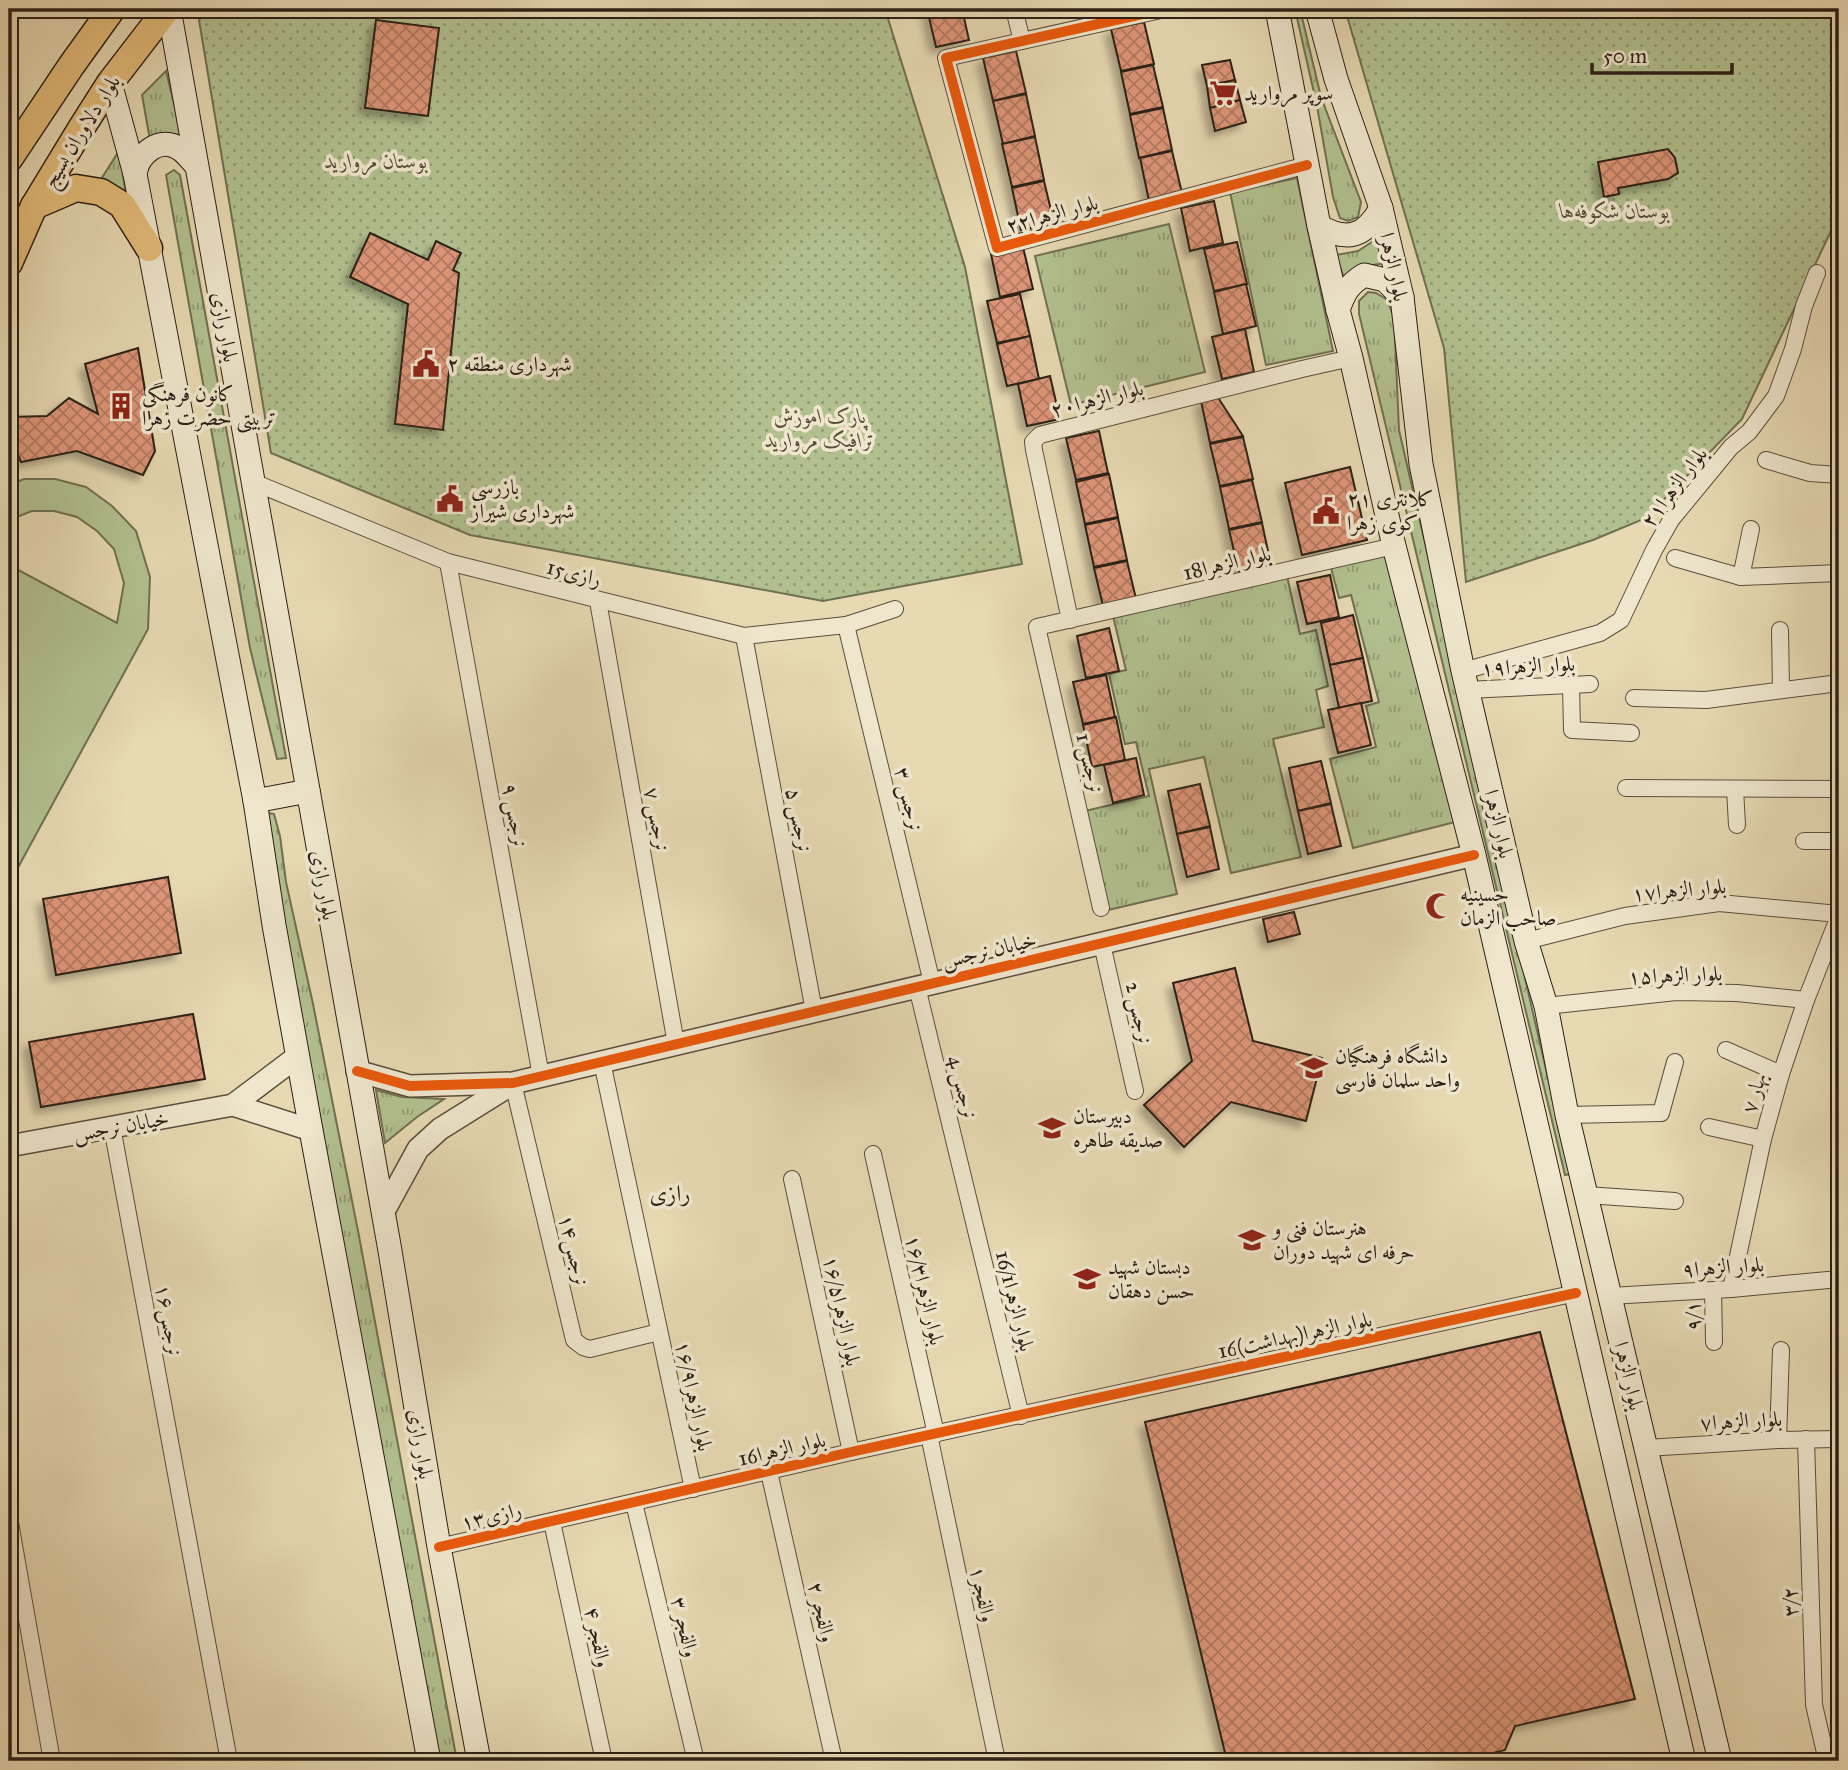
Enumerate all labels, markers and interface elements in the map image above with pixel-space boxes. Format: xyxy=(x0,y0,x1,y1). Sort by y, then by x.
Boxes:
scale bar xyxy=(1592,32,1732,76)
text: 50 m xyxy=(1603,43,1648,69)
street label: بلوار دلاوران بسیج xyxy=(36,70,131,195)
supermarket icon: سوپر مروارید xyxy=(1208,78,1238,108)
place label: سوپر مروارید xyxy=(1244,80,1333,108)
park label: بوستان مروارید xyxy=(324,148,428,176)
street label: بلوار الزهرا۲۲ xyxy=(1003,189,1101,239)
park label: بوستان شکوفه‌ها xyxy=(1558,198,1670,224)
street label: بلوار الزهرا xyxy=(1374,230,1414,304)
street label: بلوار رازی xyxy=(206,290,244,364)
public building icon: شهرداری منطقه ۲ xyxy=(411,349,441,379)
place label: شهرداری منطقه ۲ xyxy=(447,351,572,378)
street label: بلوار الزهرا۲۰ xyxy=(1048,375,1146,423)
place label: کانون فرهنگی تربیتی حضرت زهرا xyxy=(142,381,276,433)
building icon: کانون فرهنگی تربیتی حضرت زهرا xyxy=(106,391,136,421)
park label: پارک اموزش ترافیک مروارید xyxy=(765,403,875,455)
street label: بلوار الزهرا۲۱ xyxy=(1635,441,1713,533)
place label: بازرسی شهرداری شیراز xyxy=(469,474,574,525)
public building icon: بازرسی شهرداری شیراز xyxy=(435,484,465,514)
place label: کلانتری ۲۱ کوی زهرا xyxy=(1347,486,1434,536)
public building icon: کلانتری ۲۱ کوی زهرا xyxy=(1311,496,1341,526)
street label: 18بلوار الزهرا xyxy=(1181,540,1273,586)
street label: 15رازی xyxy=(544,554,604,592)
street label: بلوار الزهرا۱۹ xyxy=(1480,651,1576,681)
street label: 1 نرجس xyxy=(1070,731,1109,796)
street label: نرجس ۳ xyxy=(888,765,929,834)
street label: نرجس ۹ xyxy=(496,781,533,849)
street label: نرجس ۷ xyxy=(638,785,675,853)
street label: نرجس ۵ xyxy=(779,786,818,854)
street label: بلوار الزهرا xyxy=(1478,787,1520,861)
street label: بلوار رازی xyxy=(305,848,343,922)
street label: بلوار الزهرا۱۷ xyxy=(1631,873,1727,907)
place label: حسینیه صاحب الزمان xyxy=(1460,881,1557,932)
mosque icon: حسینیه صاحب الزمان xyxy=(1424,891,1454,921)
street label: خیابان نرجس xyxy=(939,926,1039,975)
street label: بلوار الزهرا۱۵ xyxy=(1627,960,1723,990)
street label: 2 نرجس xyxy=(1119,980,1158,1047)
place label: دانشگاه فرهنگیان واحد سلمان فارسی xyxy=(1335,1043,1460,1095)
street label: 4 نرجس xyxy=(942,1053,983,1121)
school or university icon: دانشگاه فرهنگیان واحد سلمان فارسی xyxy=(1299,1053,1329,1083)
street label: بهار ۷ xyxy=(1736,1070,1773,1117)
place label: دبیرستان صدیقه طاهره xyxy=(1073,1103,1163,1153)
street label: خیابان نرجس xyxy=(71,1105,171,1148)
school or university icon: دبیرستان صدیقه طاهره xyxy=(1037,1113,1067,1143)
district label: رازی xyxy=(650,1179,690,1207)
street label: نرجس۱۴ xyxy=(552,1212,595,1288)
place label: هنرستان فنی و حرفه ای شهید دوران xyxy=(1271,1215,1414,1266)
school or university icon: هنرستان فنی و حرفه ای شهید دوران xyxy=(1237,1225,1267,1255)
street label: بلوار الزهرا۱۶/۳ xyxy=(900,1232,950,1348)
street label: بلوار الزهرا16/1 xyxy=(990,1248,1040,1354)
street label: بلوار الزهرا۹ xyxy=(1681,1251,1765,1283)
street label: بلوار الزهرا۱۶/۵ xyxy=(818,1253,866,1369)
place label: دبستان شهید حسن دهقان xyxy=(1108,1254,1195,1305)
school or university icon: دبستان شهید حسن دهقان xyxy=(1072,1264,1102,1294)
street label: نرجس۱۶ xyxy=(149,1282,188,1358)
street label: ۹/۱ xyxy=(1679,1300,1707,1332)
street label: 16بلوار الزهرا(بهداشت) xyxy=(1216,1306,1375,1365)
street label: بلوار الزهرا۱۶/۹ xyxy=(670,1338,718,1454)
street label: بلوار الزهرا xyxy=(1608,1339,1650,1413)
street label: بلوار الزهرا۷ xyxy=(1699,1406,1783,1436)
street label: بلوار رازی xyxy=(403,1407,439,1481)
street label: 16بلوار الزهرا xyxy=(736,1426,828,1472)
street label: رازی۱۳ xyxy=(458,1496,524,1536)
street label: والفجر۱ xyxy=(964,1563,1002,1625)
street label: والفجر ۲ xyxy=(802,1579,842,1645)
street label: ۳/۲ xyxy=(1776,1586,1804,1618)
street label: والفجر ۳ xyxy=(665,1594,705,1660)
street label: والفجر ۴ xyxy=(579,1604,617,1670)

